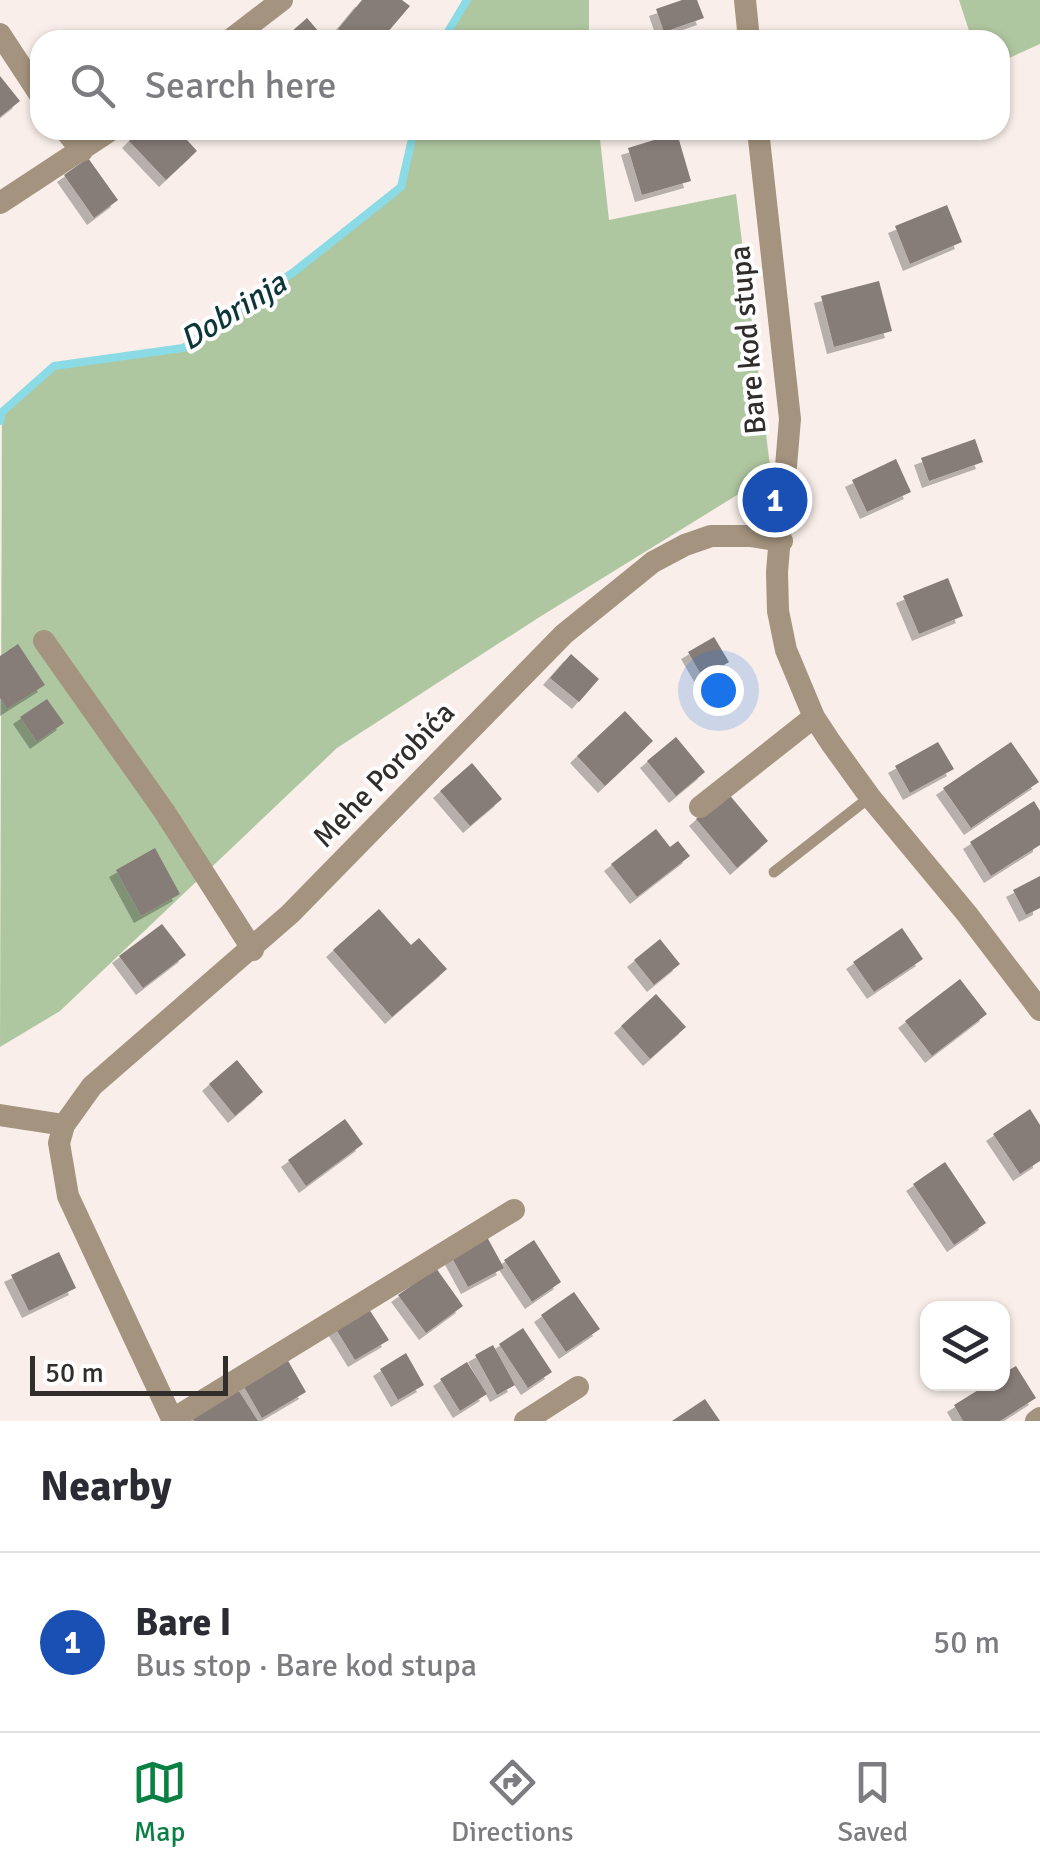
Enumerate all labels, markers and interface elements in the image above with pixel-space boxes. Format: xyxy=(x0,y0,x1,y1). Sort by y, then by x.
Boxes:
search box xyxy=(30,30,1010,140)
icon: search xyxy=(65,58,120,113)
text: Search here xyxy=(145,62,337,109)
street label: Bare kod stupa xyxy=(721,244,775,436)
water label: Dobrinja xyxy=(173,263,294,359)
pin: 1 xyxy=(742,462,808,538)
your location xyxy=(693,665,744,716)
street label: Mehe Porobića xyxy=(305,694,463,856)
map controls xyxy=(920,1301,1010,1391)
button: layers xyxy=(920,1301,1010,1391)
scale bar xyxy=(30,1351,228,1396)
text: 50 m xyxy=(45,1356,104,1390)
text: Nearby xyxy=(40,1461,172,1512)
text: Bare I xyxy=(135,1599,232,1646)
text: 1 xyxy=(64,1623,81,1662)
text: 50 m xyxy=(933,1623,1000,1662)
text: Bus stop · Bare kod stupa xyxy=(135,1646,477,1685)
tab: Map xyxy=(132,1755,187,1849)
tab: Directions xyxy=(451,1755,573,1849)
tab: Saved xyxy=(837,1755,908,1849)

